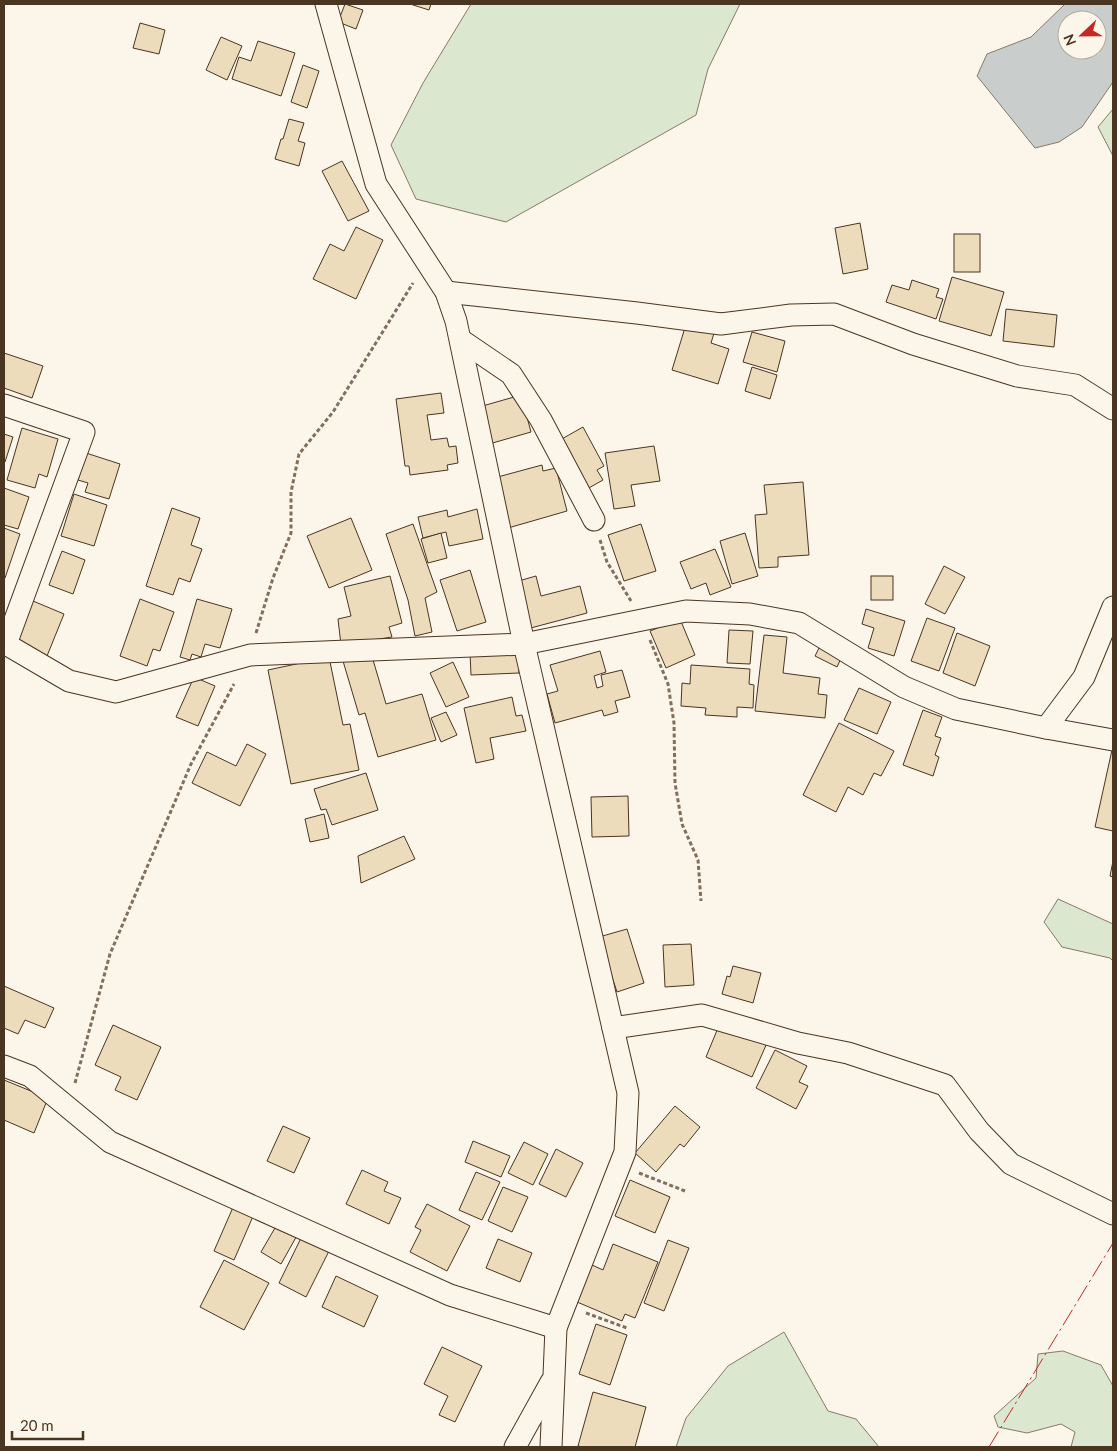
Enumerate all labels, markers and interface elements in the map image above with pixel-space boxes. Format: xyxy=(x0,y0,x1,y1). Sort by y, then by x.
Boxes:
north arrow xyxy=(1057,10,1107,60)
text: N xyxy=(1060,32,1079,48)
scale bar xyxy=(12,1408,84,1440)
text: 20 m xyxy=(20,1416,54,1434)

